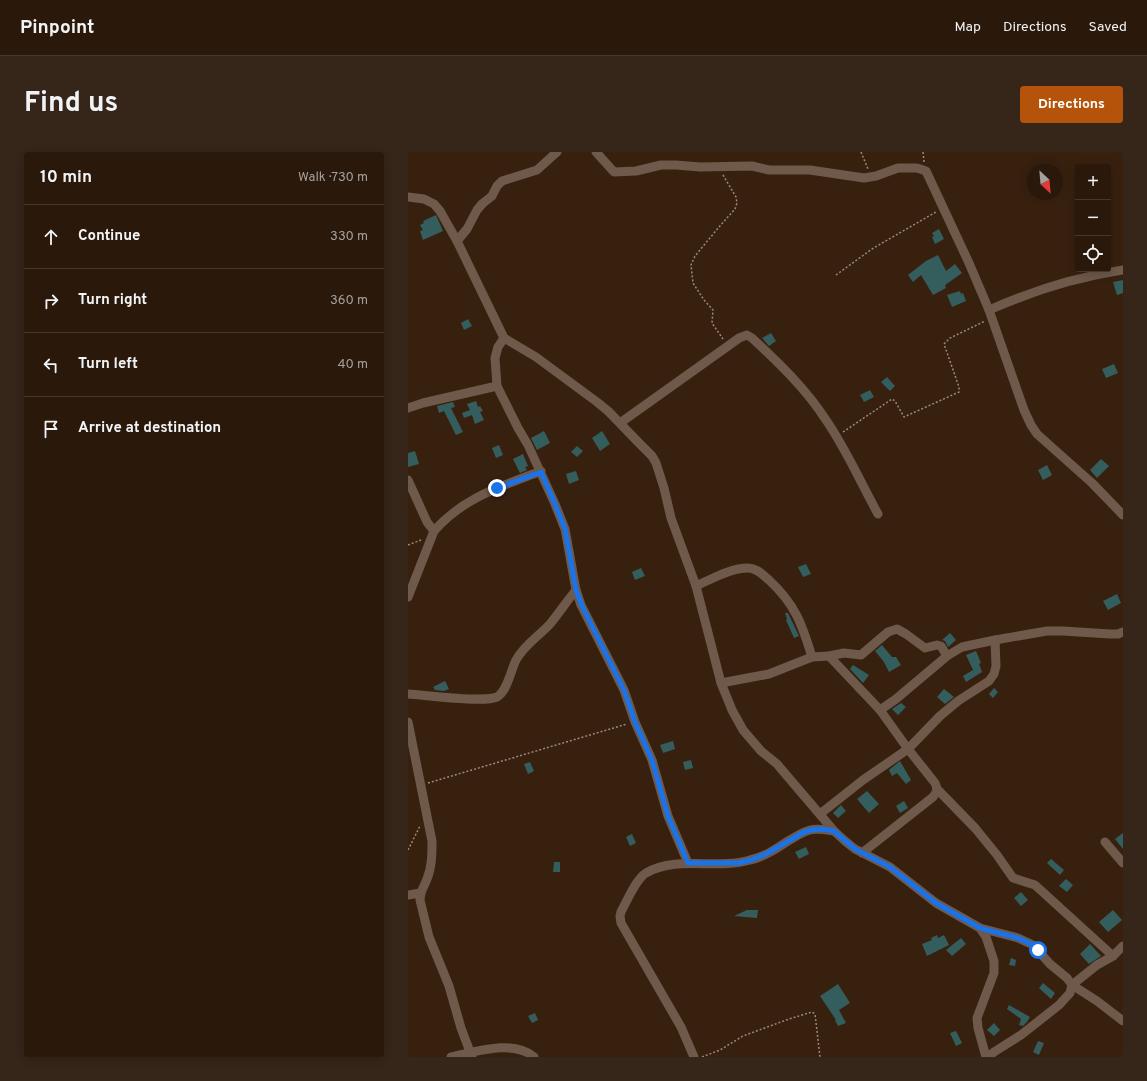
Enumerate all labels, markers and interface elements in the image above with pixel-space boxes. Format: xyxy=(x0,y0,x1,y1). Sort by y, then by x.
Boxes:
text: Pinpoint xyxy=(20,16,95,40)
text: Map xyxy=(955,19,981,36)
text: Directions xyxy=(1003,19,1067,36)
text: Saved xyxy=(1089,19,1127,36)
text: Find us xyxy=(24,86,118,122)
button: Directions xyxy=(1020,86,1123,123)
north arrow xyxy=(1027,164,1063,200)
map controls xyxy=(1075,164,1111,272)
button: + xyxy=(1075,164,1111,200)
text: 10 min xyxy=(40,167,92,189)
text: Walk · 730 m xyxy=(298,170,368,186)
button: − xyxy=(1075,200,1111,236)
icon: ahead xyxy=(40,226,62,248)
text: Continue xyxy=(78,227,140,246)
text: 330 m xyxy=(330,229,368,245)
button: locate xyxy=(1075,236,1111,272)
icon: right xyxy=(40,290,62,312)
text: Turn right xyxy=(78,291,147,310)
text: 360 m xyxy=(330,293,368,309)
icon: left xyxy=(40,354,62,376)
text: Turn left xyxy=(78,355,138,374)
text: 40 m xyxy=(338,357,368,373)
icon: arrive xyxy=(40,418,62,440)
text: Arrive at destination xyxy=(78,419,221,438)
route end xyxy=(488,479,506,497)
route start xyxy=(1029,941,1047,959)

